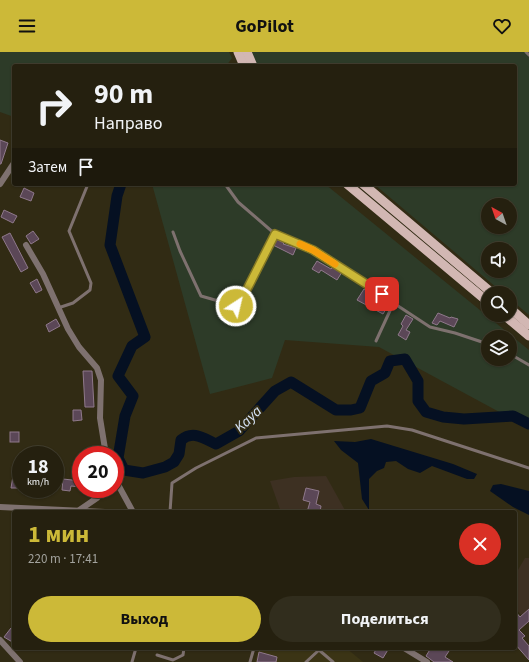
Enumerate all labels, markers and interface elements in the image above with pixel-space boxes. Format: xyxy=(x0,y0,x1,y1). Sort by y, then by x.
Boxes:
text: GoPilot xyxy=(235,14,294,39)
icon: menu xyxy=(16,15,38,37)
icon: heart xyxy=(491,15,513,37)
text: 90 m xyxy=(94,74,153,114)
icon: right xyxy=(28,80,80,132)
text: Направо xyxy=(94,111,162,136)
icon: arrive xyxy=(75,156,97,178)
text: Затем xyxy=(28,157,67,178)
north arrow xyxy=(481,198,517,234)
map controls xyxy=(481,198,517,366)
button: sound xyxy=(481,242,517,278)
pin xyxy=(365,277,399,311)
icon: arrive xyxy=(371,283,393,305)
position arrow xyxy=(215,285,257,327)
button: search xyxy=(481,286,517,322)
button: layers xyxy=(481,330,517,366)
water label: Kaya xyxy=(230,401,267,438)
speed limit sign: 20 xyxy=(72,446,124,498)
text: 18 xyxy=(27,453,49,481)
text: km/h xyxy=(27,475,49,489)
text: 1 мин xyxy=(28,517,89,552)
button: close xyxy=(459,523,501,565)
text: 220 m · 17:41 xyxy=(28,550,98,568)
button: Выход xyxy=(28,596,261,642)
button: Поделиться xyxy=(269,596,501,642)

